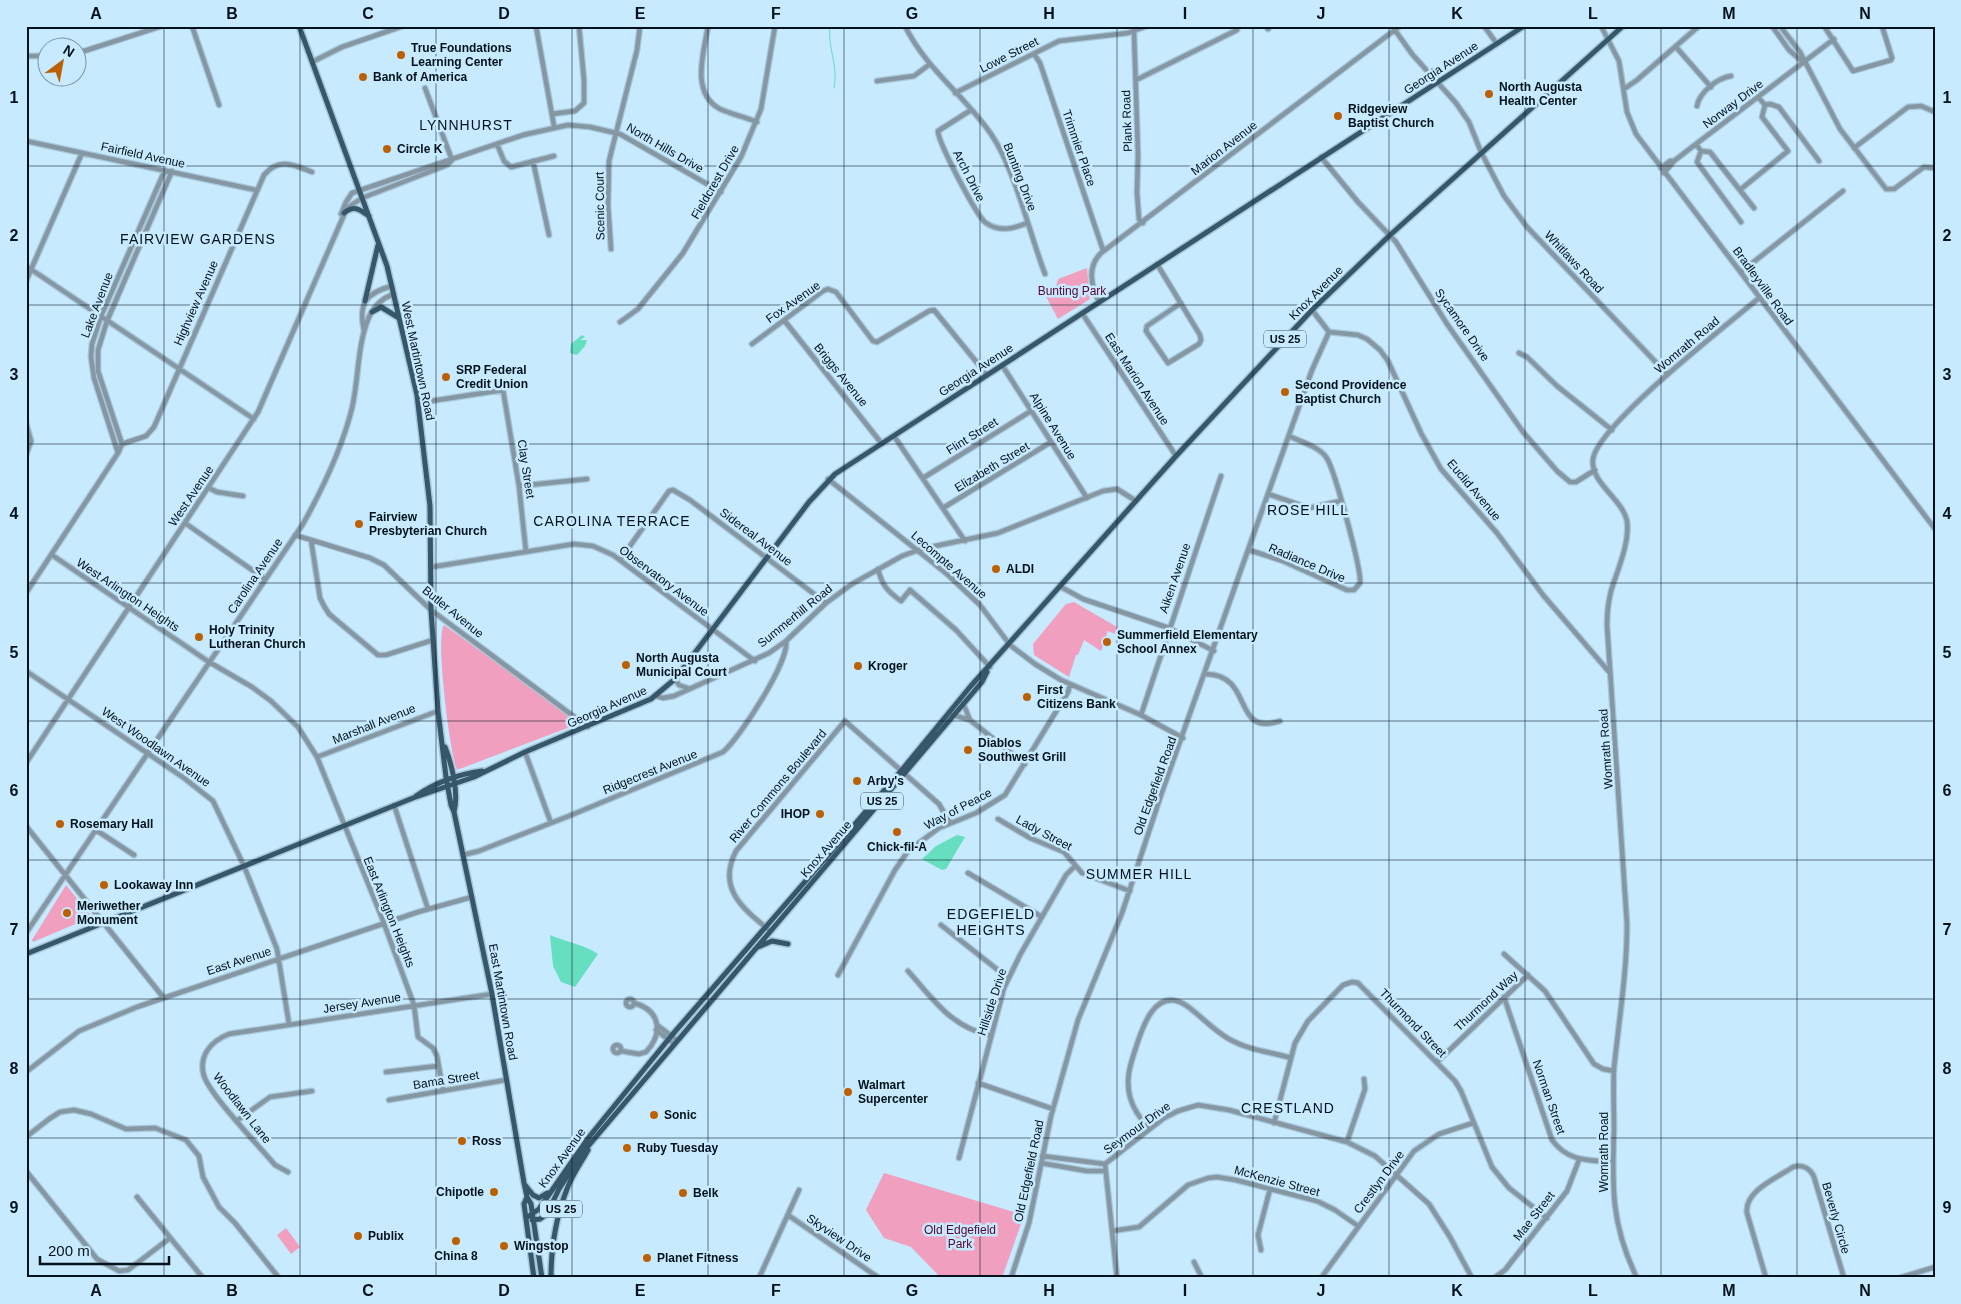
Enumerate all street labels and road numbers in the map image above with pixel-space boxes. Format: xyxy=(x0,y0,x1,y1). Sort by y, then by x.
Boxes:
street label: Lowe Street xyxy=(977,34,1041,76)
street label: Georgia Avenue xyxy=(1401,39,1481,97)
street label: Norway Drive xyxy=(1700,77,1766,131)
street label: Plank Road xyxy=(1119,90,1135,152)
street label: Trimmier Place xyxy=(1059,108,1099,189)
street label: Marion Avenue xyxy=(1188,118,1260,178)
street label: North Hills Drive xyxy=(624,120,706,176)
street label: Fairfield Avenue xyxy=(100,139,187,171)
street label: Bunting Drive xyxy=(1001,141,1040,213)
street label: Fieldcrest Drive xyxy=(688,142,742,222)
street label: Arch Drive xyxy=(950,148,988,204)
street label: Scenic Court xyxy=(592,171,608,240)
street label: Whitlaws Road xyxy=(1542,228,1606,296)
street label: Bradleyville Road xyxy=(1730,244,1796,328)
street label: Highview Avenue xyxy=(171,258,221,348)
street label: Knox Avenue xyxy=(1286,263,1346,323)
street label: Lake Avenue xyxy=(78,270,116,340)
street label: Fox Avenue xyxy=(763,278,823,326)
street label: Sycamore Drive xyxy=(1432,286,1492,364)
street label: West Martintown Road xyxy=(399,300,437,422)
street label: Womrath Road xyxy=(1652,314,1722,376)
street label: East Marion Avenue xyxy=(1102,330,1172,428)
road number: US 25 xyxy=(1264,330,1306,348)
street label: Briggs Avenue xyxy=(811,341,871,410)
street label: Georgia Avenue xyxy=(936,341,1016,399)
street label: Alpine Avenue xyxy=(1027,390,1079,462)
street label: Flint Street xyxy=(944,414,1001,457)
street label: Clay Street xyxy=(514,439,538,500)
street label: Elizabeth Street xyxy=(952,439,1032,495)
street label: Euclid Avenue xyxy=(1444,456,1504,524)
street label: West Avenue xyxy=(166,463,217,529)
street label: Sidereal Avenue xyxy=(717,505,795,569)
street label: Lecompte Avenue xyxy=(908,528,990,602)
street label: Carolina Avenue xyxy=(225,535,286,616)
street label: Aiken Avenue xyxy=(1156,541,1194,615)
street label: Radiance Drive xyxy=(1267,541,1348,586)
street label: Observatory Avenue xyxy=(616,543,712,619)
street label: West Arlington Heights xyxy=(74,555,182,635)
street label: Summerhill Road xyxy=(755,582,835,650)
street label: Butler Avenue xyxy=(420,583,487,641)
street label: Georgia Avenue xyxy=(565,683,649,731)
street label: Marshall Avenue xyxy=(330,701,418,747)
street label: West Woodlawn Avenue xyxy=(99,704,213,790)
street label: Womrath Road xyxy=(1596,708,1616,790)
street label: River Commons Boulevard xyxy=(727,727,829,845)
street label: Old Edgefield Road xyxy=(1131,735,1179,837)
street label: Ridgecrest Avenue xyxy=(601,747,700,797)
street label: Way of Peace xyxy=(922,785,994,833)
road number: US 25 xyxy=(861,792,903,809)
street label: Lady Street xyxy=(1014,812,1075,854)
street label: Knox Avenue xyxy=(798,818,855,880)
street label: East Arlington Heights xyxy=(360,855,418,969)
street label: East Martintown Road xyxy=(486,943,520,1061)
street label: East Avenue xyxy=(205,944,273,978)
street label: Hillside Drive xyxy=(975,966,1010,1037)
street label: Thurmond Way xyxy=(1451,968,1521,1034)
street label: Thurmond Street xyxy=(1377,986,1450,1061)
street label: Jersey Avenue xyxy=(322,990,402,1016)
street label: Norman Street xyxy=(1530,1058,1569,1137)
street label: Bama Street xyxy=(412,1068,481,1092)
street label: Woodlawn Lane xyxy=(210,1070,274,1146)
street label: Seymour Drive xyxy=(1101,1099,1173,1157)
street label: Womrath Road xyxy=(1597,1112,1611,1192)
street label: Old Edgefield Road xyxy=(1011,1119,1047,1223)
street label: Knox Avenue xyxy=(536,1125,589,1191)
street label: Crestlyn Drive xyxy=(1351,1147,1407,1216)
street label: McKenzie Street xyxy=(1233,1163,1322,1199)
street label: Beverly Circle xyxy=(1819,1180,1853,1256)
street label: Mae Street xyxy=(1510,1188,1558,1243)
road number: US 25 xyxy=(540,1200,582,1218)
street label: Skyview Drive xyxy=(804,1211,874,1265)

